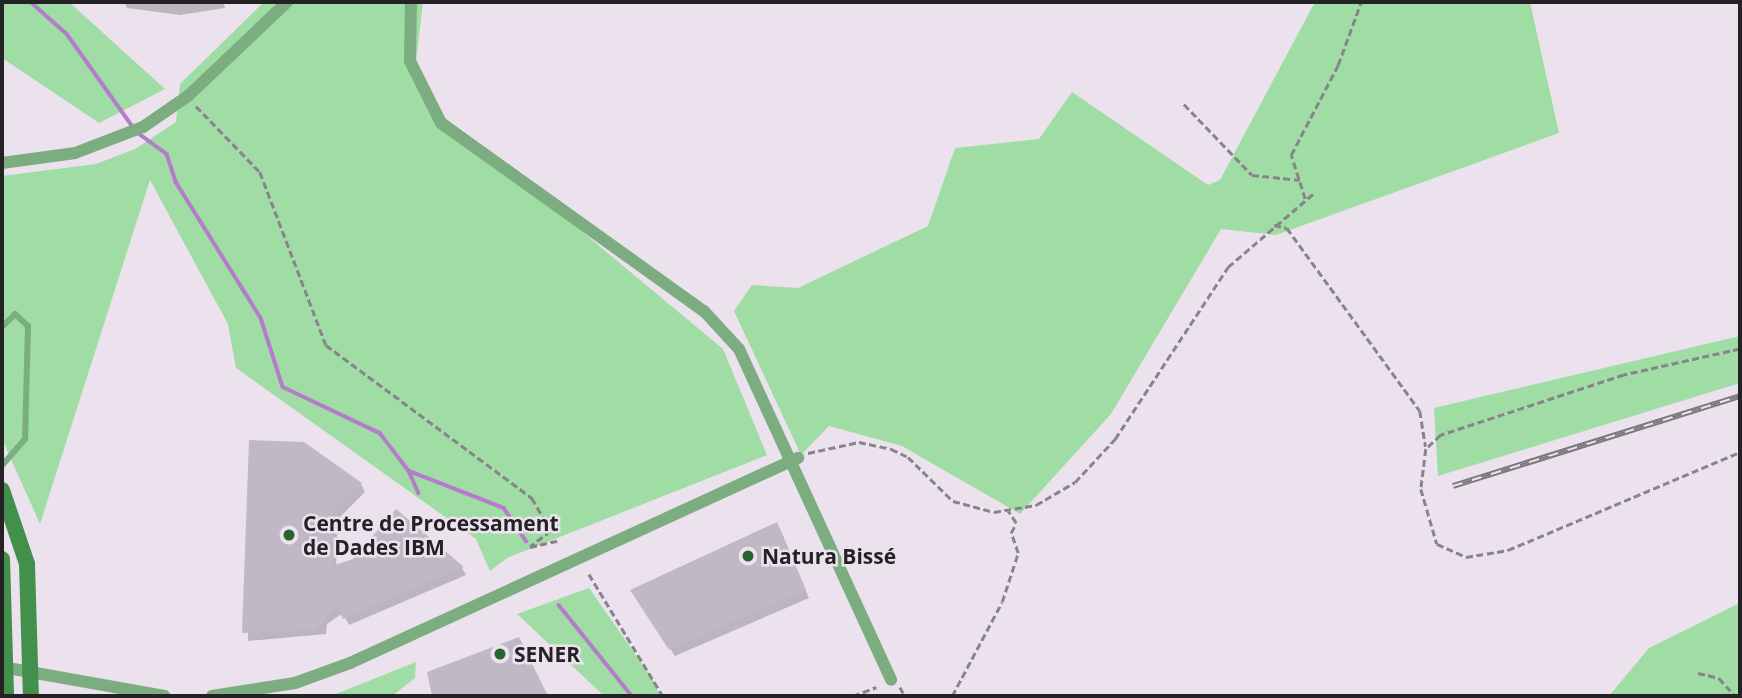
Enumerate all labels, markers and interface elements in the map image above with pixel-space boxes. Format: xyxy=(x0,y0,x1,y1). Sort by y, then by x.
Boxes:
place label: Centre de Processament de Dades IBM xyxy=(303,510,559,560)
marker: Centre de Processament de Dades IBM xyxy=(281,527,297,543)
place label: Natura Bissé xyxy=(762,543,896,569)
marker: Natura Bissé xyxy=(740,548,756,564)
place label: SENER xyxy=(514,641,580,667)
marker: SENER xyxy=(492,646,508,662)

